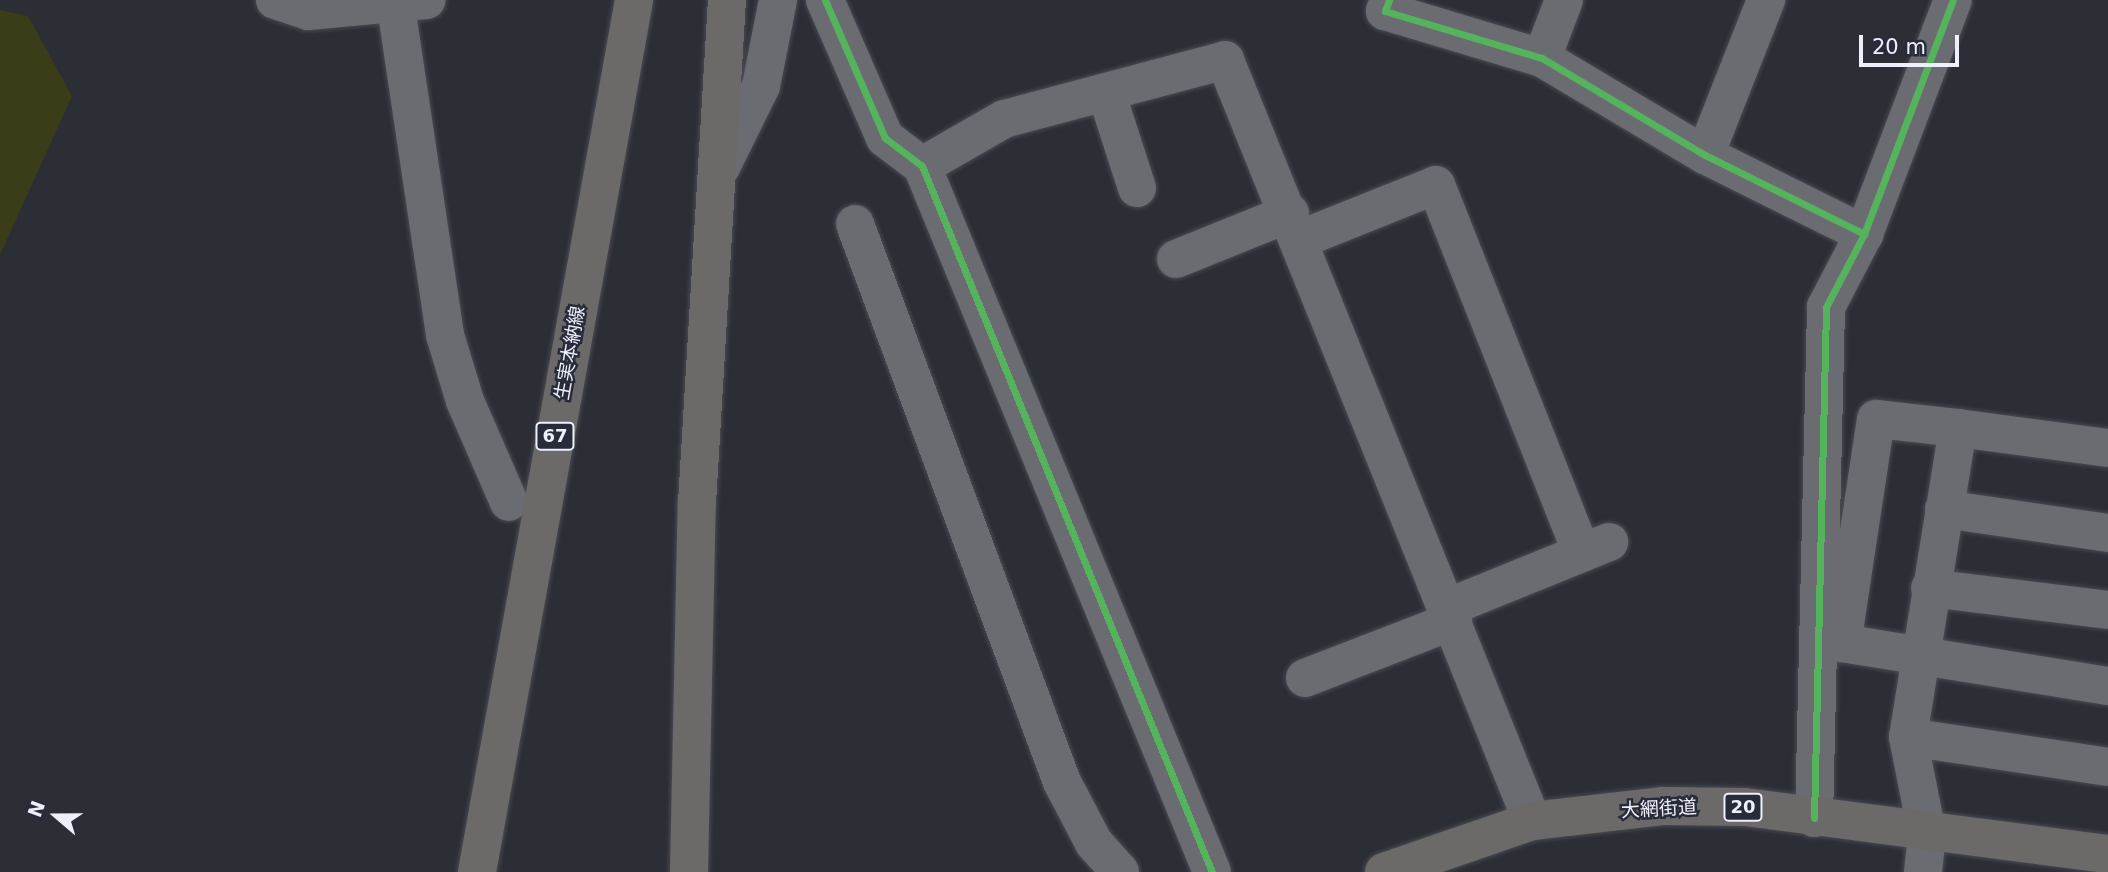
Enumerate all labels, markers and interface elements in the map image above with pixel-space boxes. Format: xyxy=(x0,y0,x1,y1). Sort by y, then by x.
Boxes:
scale bar xyxy=(1863,21,1963,65)
text: 20 m xyxy=(1872,35,1926,59)
street label: 生実本納線 xyxy=(551,304,589,402)
road number: 67 xyxy=(534,422,576,450)
north arrow xyxy=(21,781,91,851)
road number: 20 xyxy=(1722,792,1764,822)
street label: 大網街道 xyxy=(1620,796,1698,822)
text: N xyxy=(23,798,49,820)

